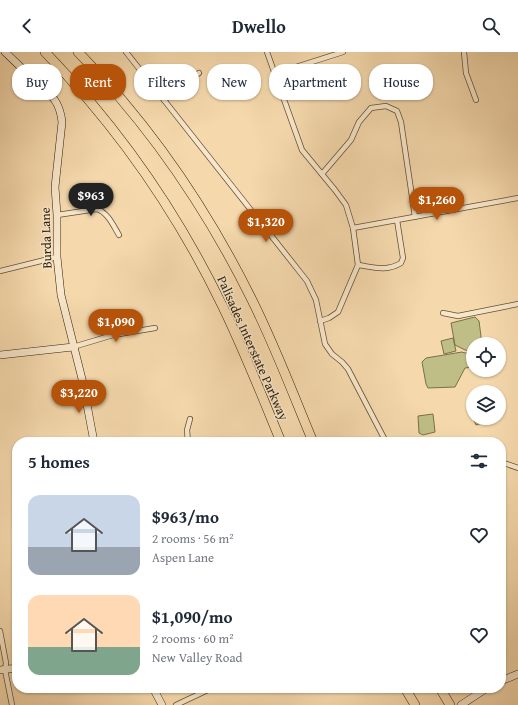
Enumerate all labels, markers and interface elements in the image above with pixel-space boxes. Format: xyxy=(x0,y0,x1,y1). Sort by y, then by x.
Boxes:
text: Dwello xyxy=(232,13,286,40)
icon: back xyxy=(16,15,38,37)
icon: search xyxy=(480,15,502,37)
chip: Buy xyxy=(12,64,62,100)
chip: Rent xyxy=(70,64,126,100)
chip: Filters xyxy=(134,64,199,100)
chip: New xyxy=(207,64,261,100)
chip: Apartment xyxy=(269,64,361,100)
chip: House xyxy=(369,64,433,100)
pin: $963 xyxy=(67,183,115,217)
text: $963 xyxy=(78,186,104,205)
pin: $1,260 xyxy=(404,187,470,221)
text: $1,260 xyxy=(418,190,456,209)
street label: Burda Lane xyxy=(35,207,57,269)
pin: $1,320 xyxy=(233,209,299,243)
text: $1,320 xyxy=(247,212,285,231)
street label: Palisades Interstate Parkway xyxy=(213,273,294,424)
pin: $1,090 xyxy=(83,309,149,343)
text: $1,090 xyxy=(97,312,135,331)
map controls xyxy=(466,337,506,425)
button: locate xyxy=(466,337,506,377)
pin: $3,220 xyxy=(46,380,112,414)
text: $3,220 xyxy=(60,383,98,402)
button: layers xyxy=(466,385,506,425)
text: 5 homes xyxy=(28,449,90,474)
icon: filters xyxy=(468,450,490,472)
text: $963/mo xyxy=(152,504,219,529)
icon: home xyxy=(60,511,108,559)
icon: heart xyxy=(468,524,490,546)
text: 2 rooms · 56 m² xyxy=(152,529,234,548)
text: Aspen Lane xyxy=(152,548,214,567)
text: $1,090/mo xyxy=(152,604,233,629)
icon: home xyxy=(60,611,108,659)
icon: heart xyxy=(468,624,490,646)
text: 2 rooms · 60 m² xyxy=(152,629,234,648)
text: New Valley Road xyxy=(152,648,243,667)

